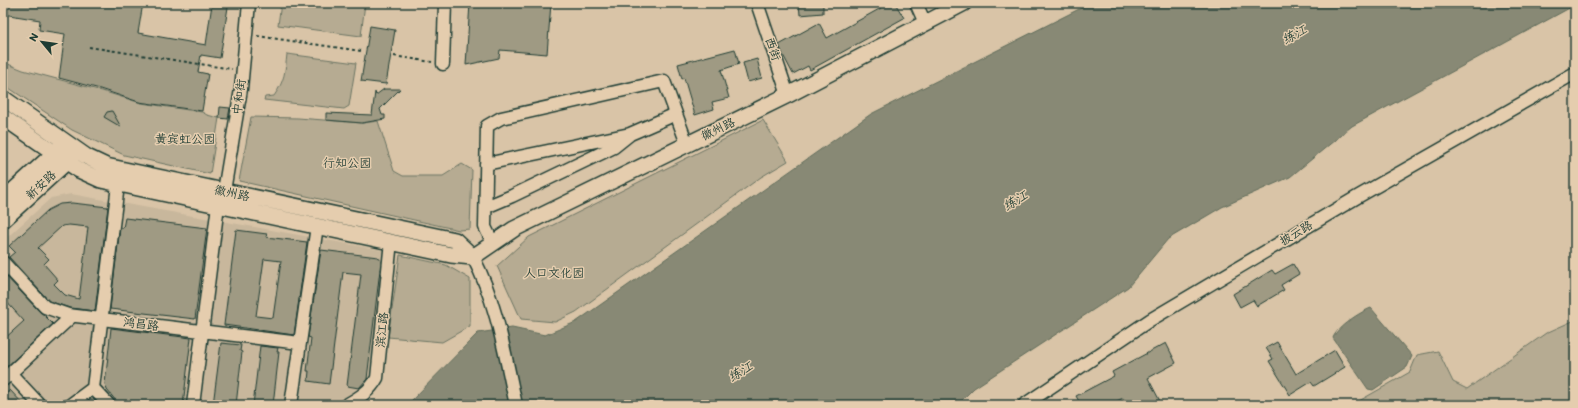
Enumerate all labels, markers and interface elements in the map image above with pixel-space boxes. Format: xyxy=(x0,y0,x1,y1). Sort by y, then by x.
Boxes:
water label: 练江 xyxy=(1279,21,1310,47)
north arrow xyxy=(22,22,62,62)
text: N xyxy=(26,31,41,44)
street label: 西街 xyxy=(762,35,784,63)
street label: 中和街 xyxy=(230,78,248,116)
street label: 徽州路 xyxy=(699,115,737,143)
park label: 黄宾虹公园 xyxy=(155,132,215,146)
park label: 行知公园 xyxy=(323,156,371,170)
street label: 新安路 xyxy=(23,168,59,202)
street label: 徽州路 xyxy=(213,182,251,204)
water label: 练江 xyxy=(1000,187,1031,214)
street label: 披云路 xyxy=(1277,218,1315,248)
park label: 人口文化园 xyxy=(524,266,584,280)
street label: 滨江路 xyxy=(373,311,391,349)
street label: 鸿昌路 xyxy=(122,315,160,333)
water label: 练江 xyxy=(725,358,756,385)

